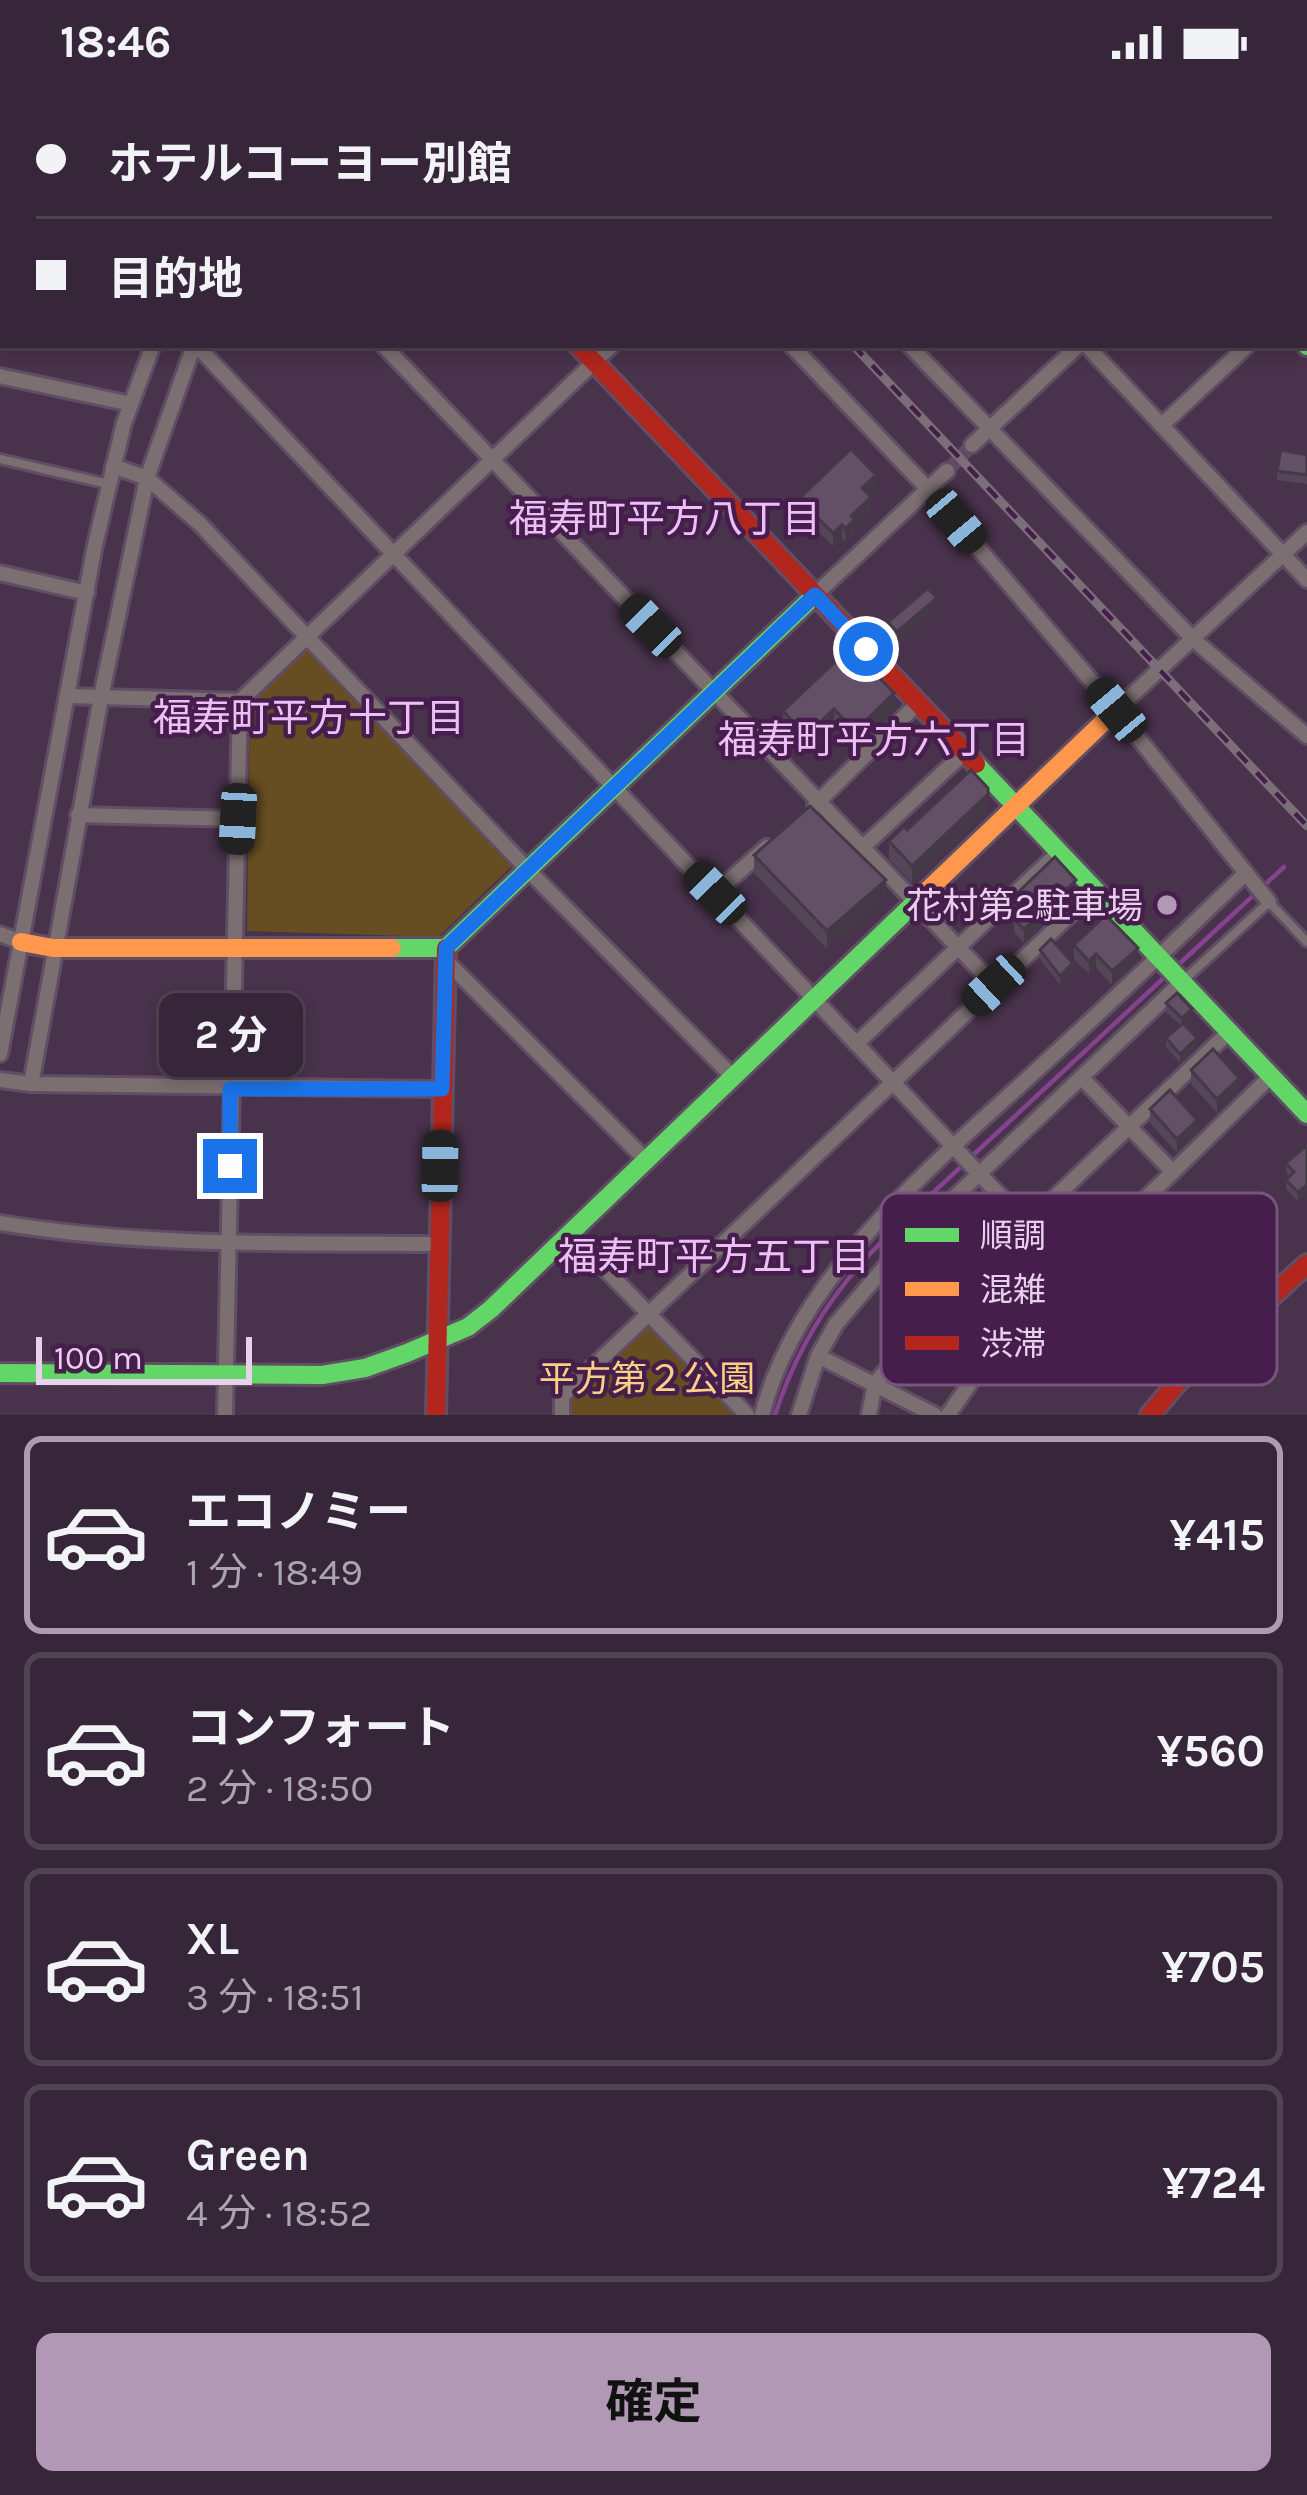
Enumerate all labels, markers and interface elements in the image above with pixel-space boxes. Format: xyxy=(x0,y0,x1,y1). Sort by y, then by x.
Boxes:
text: 18:46 xyxy=(60,16,171,68)
text: ホテルコーヨー別館 xyxy=(108,138,512,190)
text: 目的地 xyxy=(108,253,243,305)
car xyxy=(919,482,993,560)
district label: 福寿町平方八丁目 xyxy=(509,496,821,542)
car xyxy=(613,588,689,664)
route start xyxy=(839,622,893,676)
car xyxy=(1079,671,1153,749)
district label: 福寿町平方十丁目 xyxy=(153,695,465,741)
district label: 福寿町平方六丁目 xyxy=(718,717,1030,763)
car xyxy=(218,782,258,856)
car xyxy=(677,855,753,931)
place label: 花村第2駐車場 xyxy=(906,885,1143,927)
marker: 花村第2駐車場 xyxy=(1154,892,1180,918)
car xyxy=(955,947,1033,1023)
callout: 2 分 xyxy=(158,992,302,1076)
text: 2 分 xyxy=(195,1012,267,1058)
car xyxy=(421,1130,459,1202)
route end xyxy=(203,1139,257,1193)
legend xyxy=(881,1193,1277,1385)
text: 順調 xyxy=(980,1217,1046,1255)
district label: 福寿町平方五丁目 xyxy=(558,1234,870,1280)
text: 混雑 xyxy=(980,1271,1046,1309)
text: 渋滞 xyxy=(980,1325,1046,1363)
scale bar xyxy=(36,1331,252,1384)
text: 100 m xyxy=(54,1339,143,1377)
park label: 平方第２公園 xyxy=(539,1358,755,1400)
icon: car xyxy=(42,1481,150,1589)
text: エコノミー xyxy=(186,1486,411,1538)
text: ¥415 xyxy=(1170,1509,1265,1561)
text: 1 分 · 18:49 xyxy=(186,1549,363,1595)
icon: car xyxy=(42,1697,150,1805)
text: コンフォート xyxy=(186,1702,455,1754)
text: ¥560 xyxy=(1157,1725,1265,1777)
text: 2 分 · 18:50 xyxy=(186,1765,373,1811)
icon: car xyxy=(42,1913,150,2021)
text: XL xyxy=(186,1913,239,1965)
text: ¥705 xyxy=(1162,1941,1265,1993)
text: 3 分 · 18:51 xyxy=(186,1974,364,2020)
icon: car xyxy=(42,2129,150,2237)
text: Green xyxy=(186,2129,310,2181)
text: ¥724 xyxy=(1162,2157,1265,2209)
text: 4 分 · 18:52 xyxy=(186,2190,372,2236)
button: 確定 xyxy=(36,2333,1271,2471)

